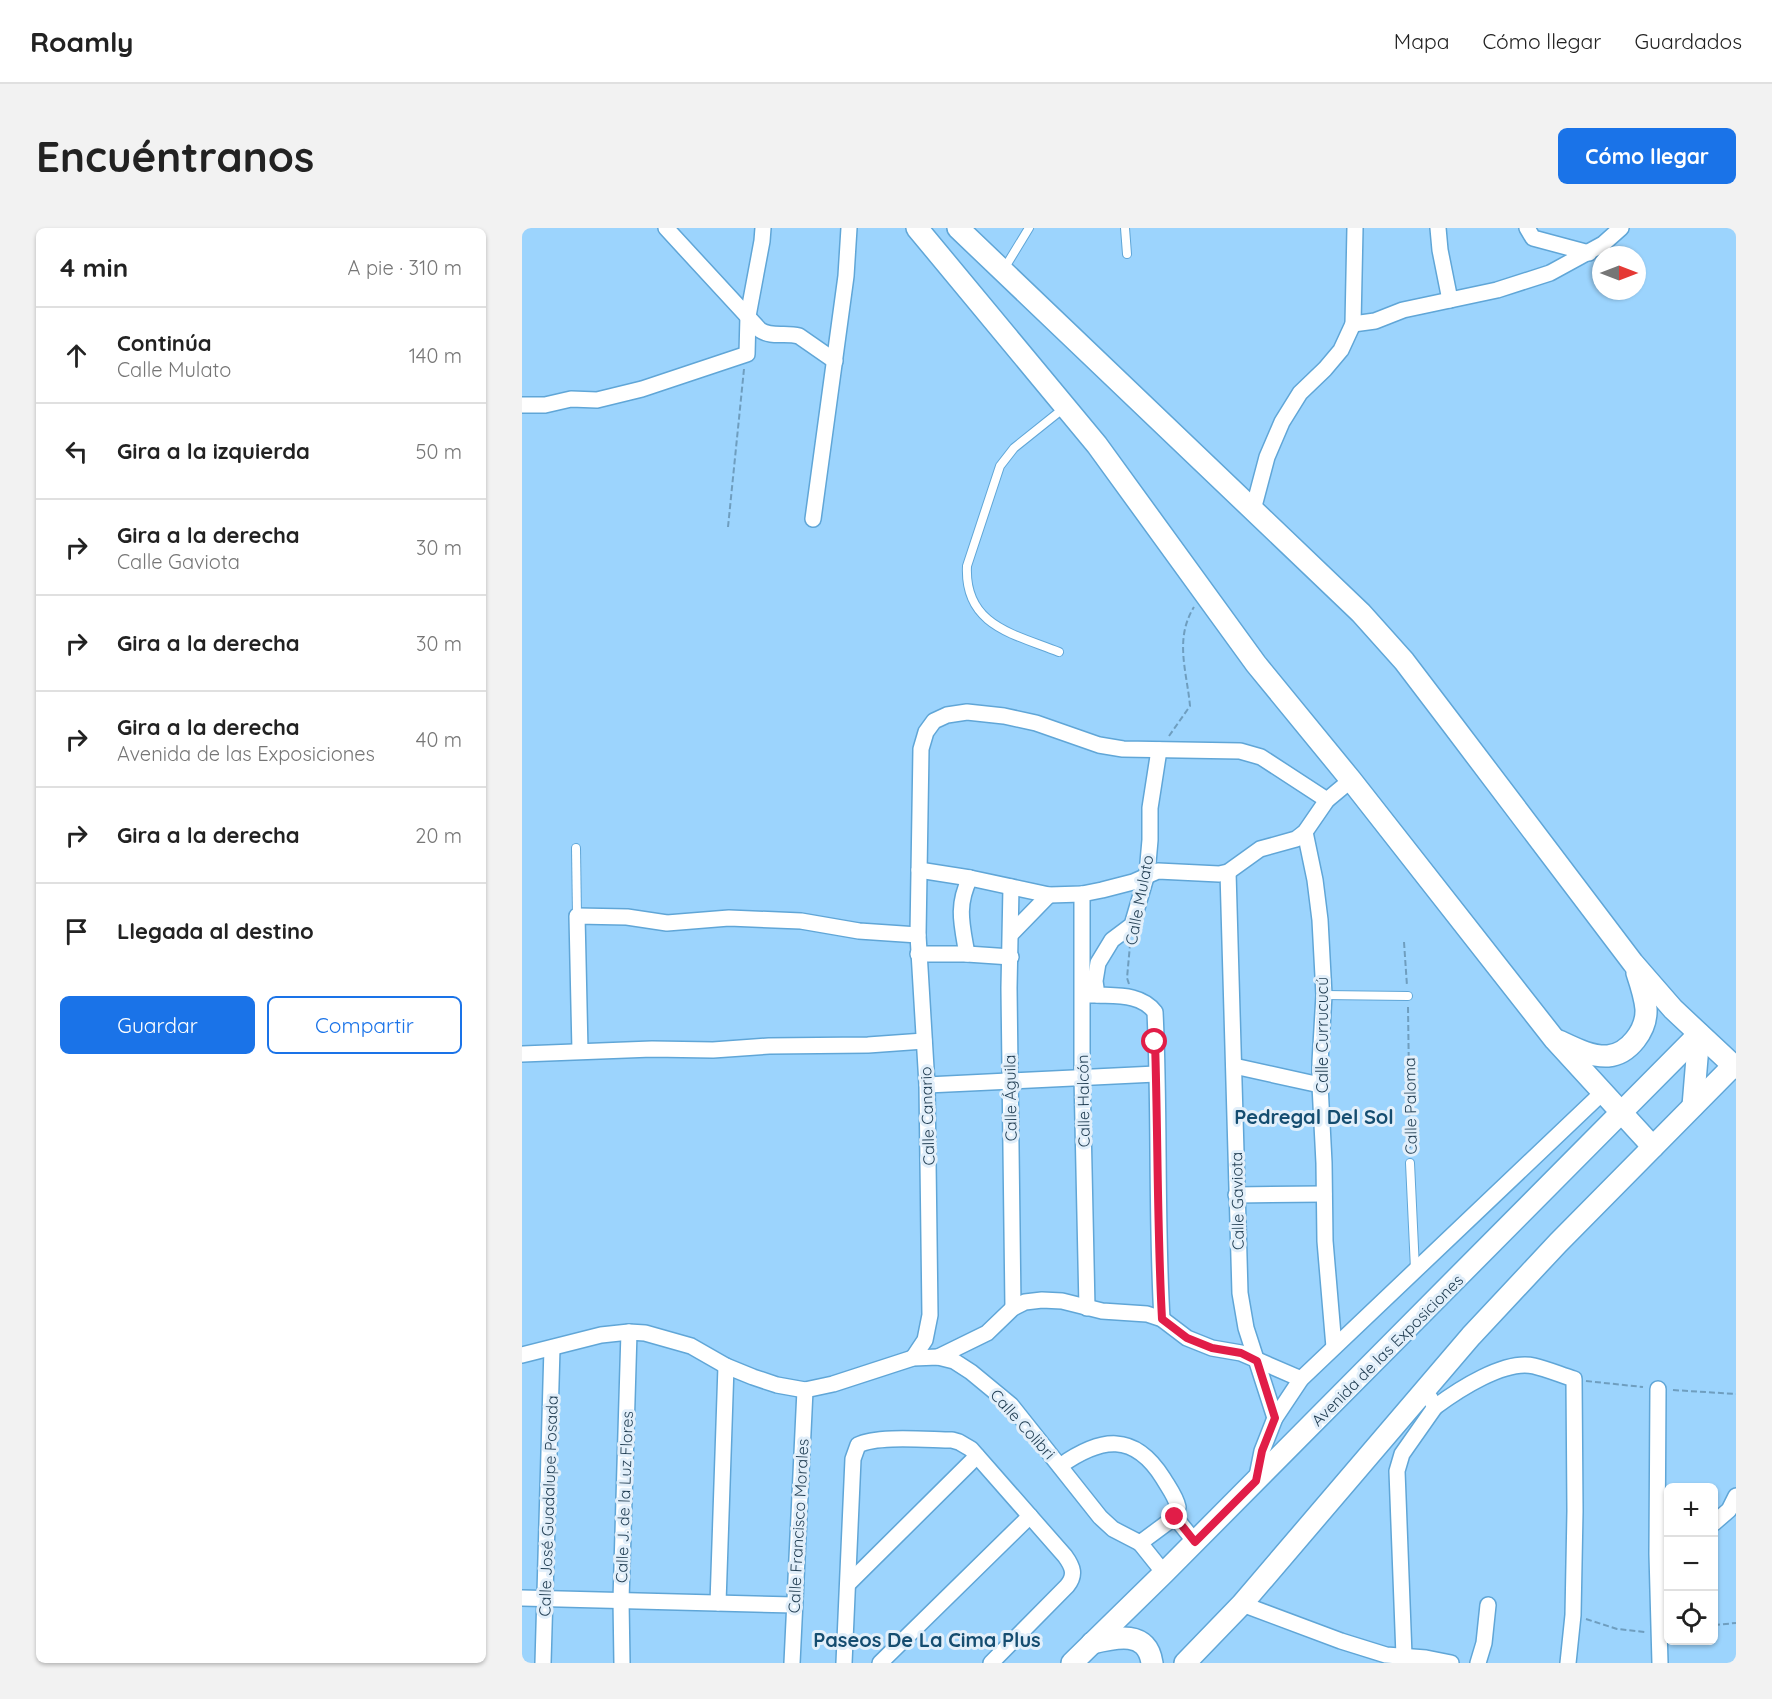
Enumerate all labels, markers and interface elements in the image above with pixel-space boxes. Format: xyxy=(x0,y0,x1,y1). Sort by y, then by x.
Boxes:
text: Roamly xyxy=(30,24,134,59)
text: Mapa xyxy=(1394,28,1449,54)
text: Cómo llegar xyxy=(1482,28,1601,54)
text: Guardados xyxy=(1634,28,1742,54)
button: Cómo llegar xyxy=(1558,128,1736,184)
text: Encuéntranos xyxy=(36,130,314,183)
north arrow xyxy=(1592,246,1646,300)
text: 4 min xyxy=(60,251,128,284)
text: A pie · 310 m xyxy=(348,255,462,280)
text: Continúa xyxy=(117,329,212,357)
icon: ahead xyxy=(60,339,93,372)
text: 140 m xyxy=(409,343,462,368)
text: Calle Mulato xyxy=(117,357,231,382)
icon: left xyxy=(60,435,93,468)
text: Gira a la izquierda xyxy=(117,437,310,465)
text: 50 m xyxy=(416,439,462,464)
text: Gira a la derecha xyxy=(117,521,300,549)
icon: right xyxy=(60,531,93,564)
text: 30 m xyxy=(416,535,462,560)
text: Calle Gaviota xyxy=(117,549,240,574)
icon: right xyxy=(60,627,93,660)
text: Gira a la derecha xyxy=(117,629,300,657)
text: 30 m xyxy=(416,631,462,656)
text: Gira a la derecha xyxy=(117,713,300,741)
icon: right xyxy=(60,723,93,756)
text: 40 m xyxy=(416,727,462,752)
text: Avenida de las Exposiciones xyxy=(117,741,375,766)
icon: right xyxy=(60,819,93,852)
text: Gira a la derecha xyxy=(117,821,300,849)
text: 20 m xyxy=(415,823,462,848)
street label: Calle Mulato xyxy=(1120,853,1158,947)
icon: arrive xyxy=(60,915,93,948)
text: Llegada al destino xyxy=(117,917,314,945)
street label: Calle Currucucú xyxy=(1312,977,1332,1093)
button: Guardar xyxy=(60,996,255,1054)
button: Compartir xyxy=(267,996,462,1054)
route start xyxy=(1141,1028,1167,1054)
street label: Calle Águila xyxy=(999,1054,1021,1142)
street label: Calle Halcón xyxy=(1072,1054,1094,1148)
street label: Calle Paloma xyxy=(1399,1057,1421,1155)
street label: Calle Canario xyxy=(915,1066,939,1166)
district label: Pedregal Del Sol xyxy=(1234,1104,1394,1129)
street label: Calle Gaviota xyxy=(1226,1152,1248,1250)
street label: Avenida de las Exposiciones xyxy=(1307,1270,1467,1430)
street label: Calle Colibri xyxy=(986,1385,1060,1463)
street label: Calle José Guadalupe Posada xyxy=(534,1395,562,1617)
street label: Calle J. de la Luz Flores xyxy=(611,1411,637,1583)
street label: Calle Francisco Morales xyxy=(783,1438,813,1614)
map controls xyxy=(1664,1483,1718,1645)
button: + xyxy=(1664,1483,1718,1537)
route end xyxy=(1161,1503,1187,1529)
button: − xyxy=(1664,1537,1718,1591)
button: locate xyxy=(1664,1591,1718,1645)
district label: Paseos De La Cima Plus xyxy=(813,1627,1041,1652)

